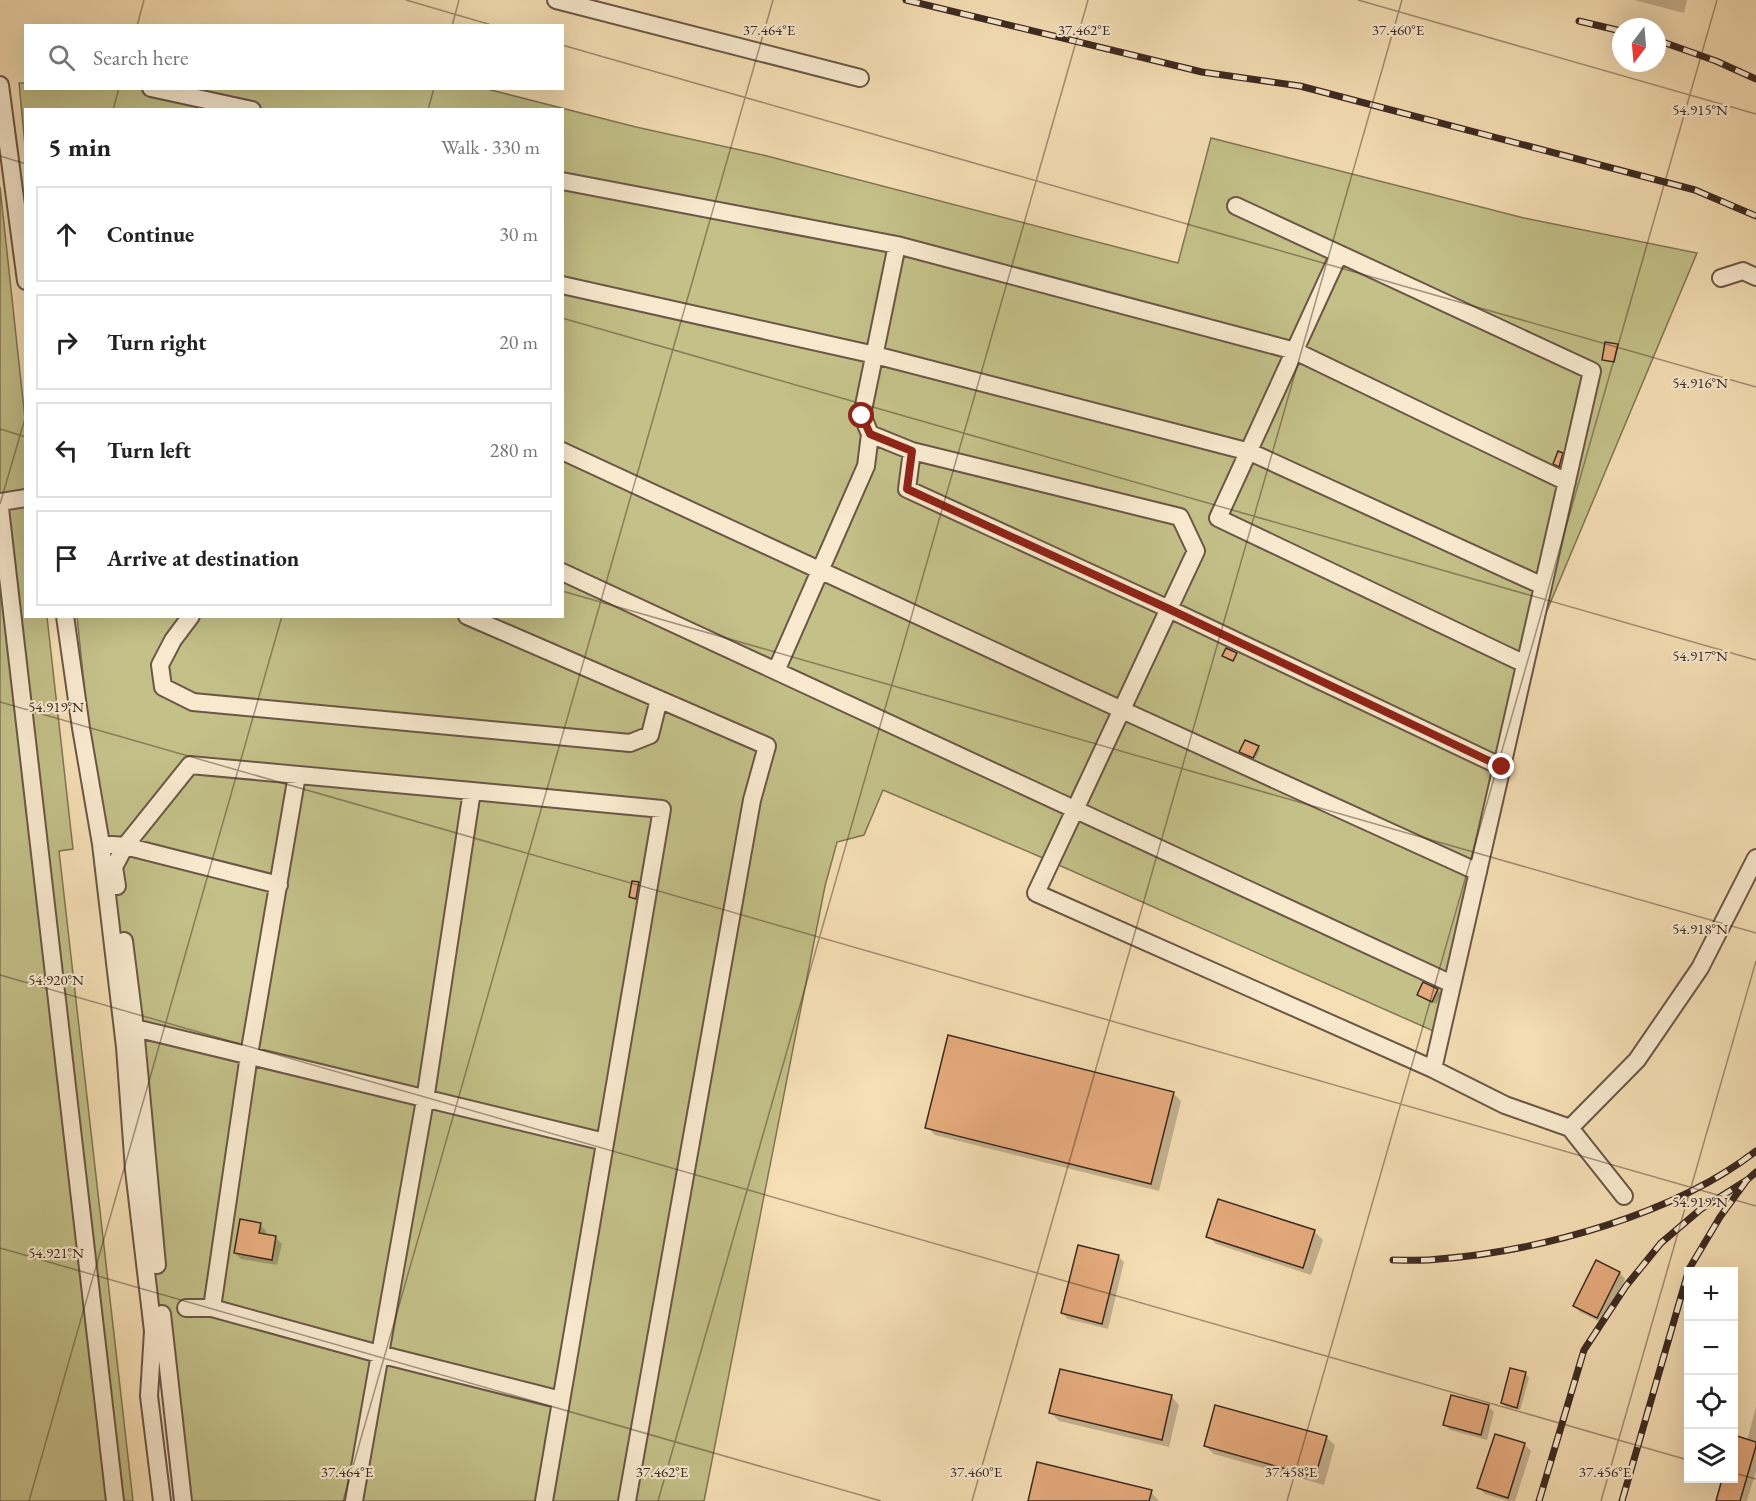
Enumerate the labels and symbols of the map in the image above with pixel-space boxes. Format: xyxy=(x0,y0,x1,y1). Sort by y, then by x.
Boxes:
north arrow xyxy=(1612,18,1666,72)
text: 37.464°E xyxy=(743,20,796,39)
text: 37.462°E xyxy=(1058,20,1111,39)
text: 37.460°E xyxy=(1372,20,1425,39)
text: 54.915°N xyxy=(1672,100,1728,119)
text: 54.916°N xyxy=(1672,373,1728,392)
route start xyxy=(848,402,874,428)
text: 54.917°N xyxy=(1672,646,1728,665)
text: 54.919°N xyxy=(28,697,84,716)
route end xyxy=(1488,753,1514,779)
text: 54.918°N xyxy=(1672,919,1728,938)
text: 54.920°N xyxy=(28,970,84,989)
text: 54.919°N xyxy=(1672,1192,1728,1211)
text: 54.921°N xyxy=(28,1243,84,1262)
text: 37.464°E xyxy=(321,1462,374,1481)
text: 37.462°E xyxy=(636,1462,689,1481)
text: 37.460°E xyxy=(950,1462,1003,1481)
text: 37.458°E xyxy=(1265,1462,1318,1481)
text: 37.456°E xyxy=(1579,1462,1632,1481)

